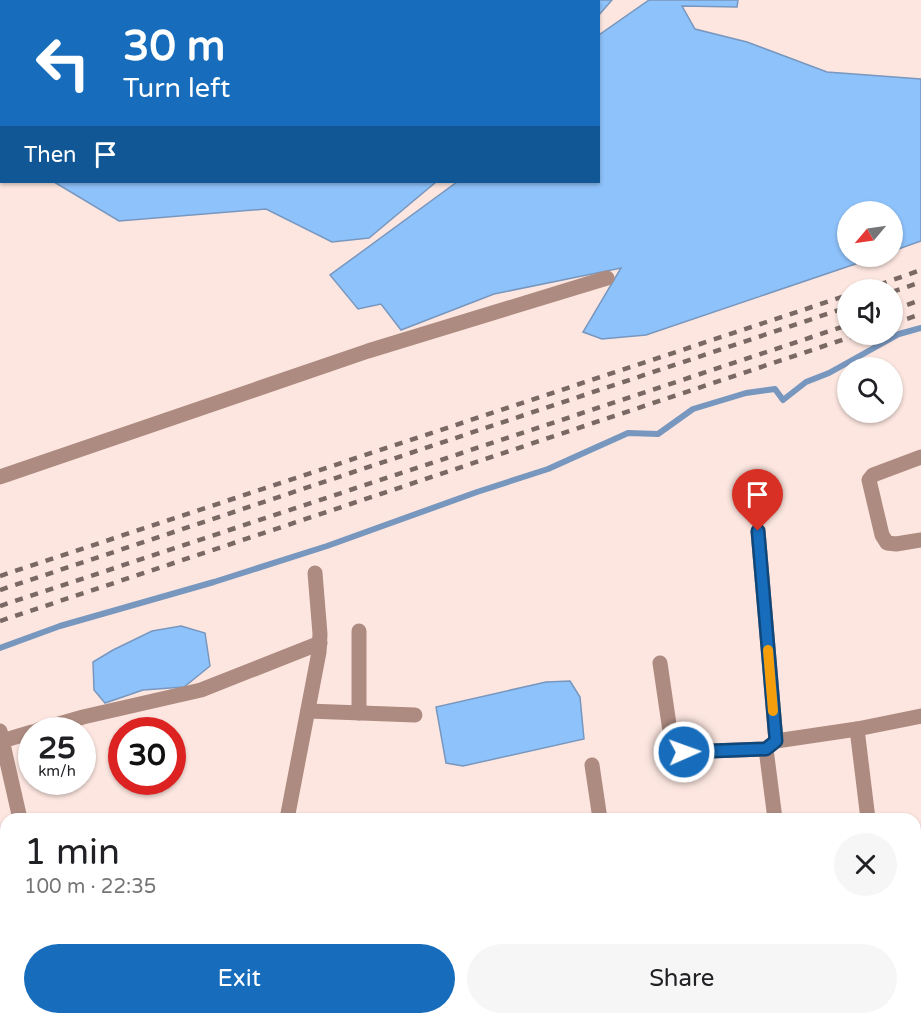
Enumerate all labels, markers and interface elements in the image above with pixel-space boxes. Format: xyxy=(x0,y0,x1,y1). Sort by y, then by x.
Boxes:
text: 30 m xyxy=(123,21,225,72)
icon: left xyxy=(24,24,102,102)
text: Turn left xyxy=(123,72,230,105)
icon: arrive xyxy=(89,138,122,171)
text: Then xyxy=(24,142,77,168)
north arrow xyxy=(837,201,903,267)
map controls xyxy=(837,201,903,423)
button: sound xyxy=(837,279,903,345)
button: search xyxy=(837,357,903,423)
pin xyxy=(732,469,783,531)
icon: arrive xyxy=(741,478,774,511)
speed limit sign: 30 xyxy=(108,717,186,795)
position arrow xyxy=(652,720,716,784)
text: 25 xyxy=(38,730,76,767)
text: km/h xyxy=(38,762,76,780)
text: 1 min xyxy=(24,831,120,874)
button: close xyxy=(834,833,897,896)
text: 100 m · 22:35 xyxy=(24,875,156,899)
button: Exit xyxy=(24,944,455,1013)
button: Share xyxy=(467,944,897,1013)

